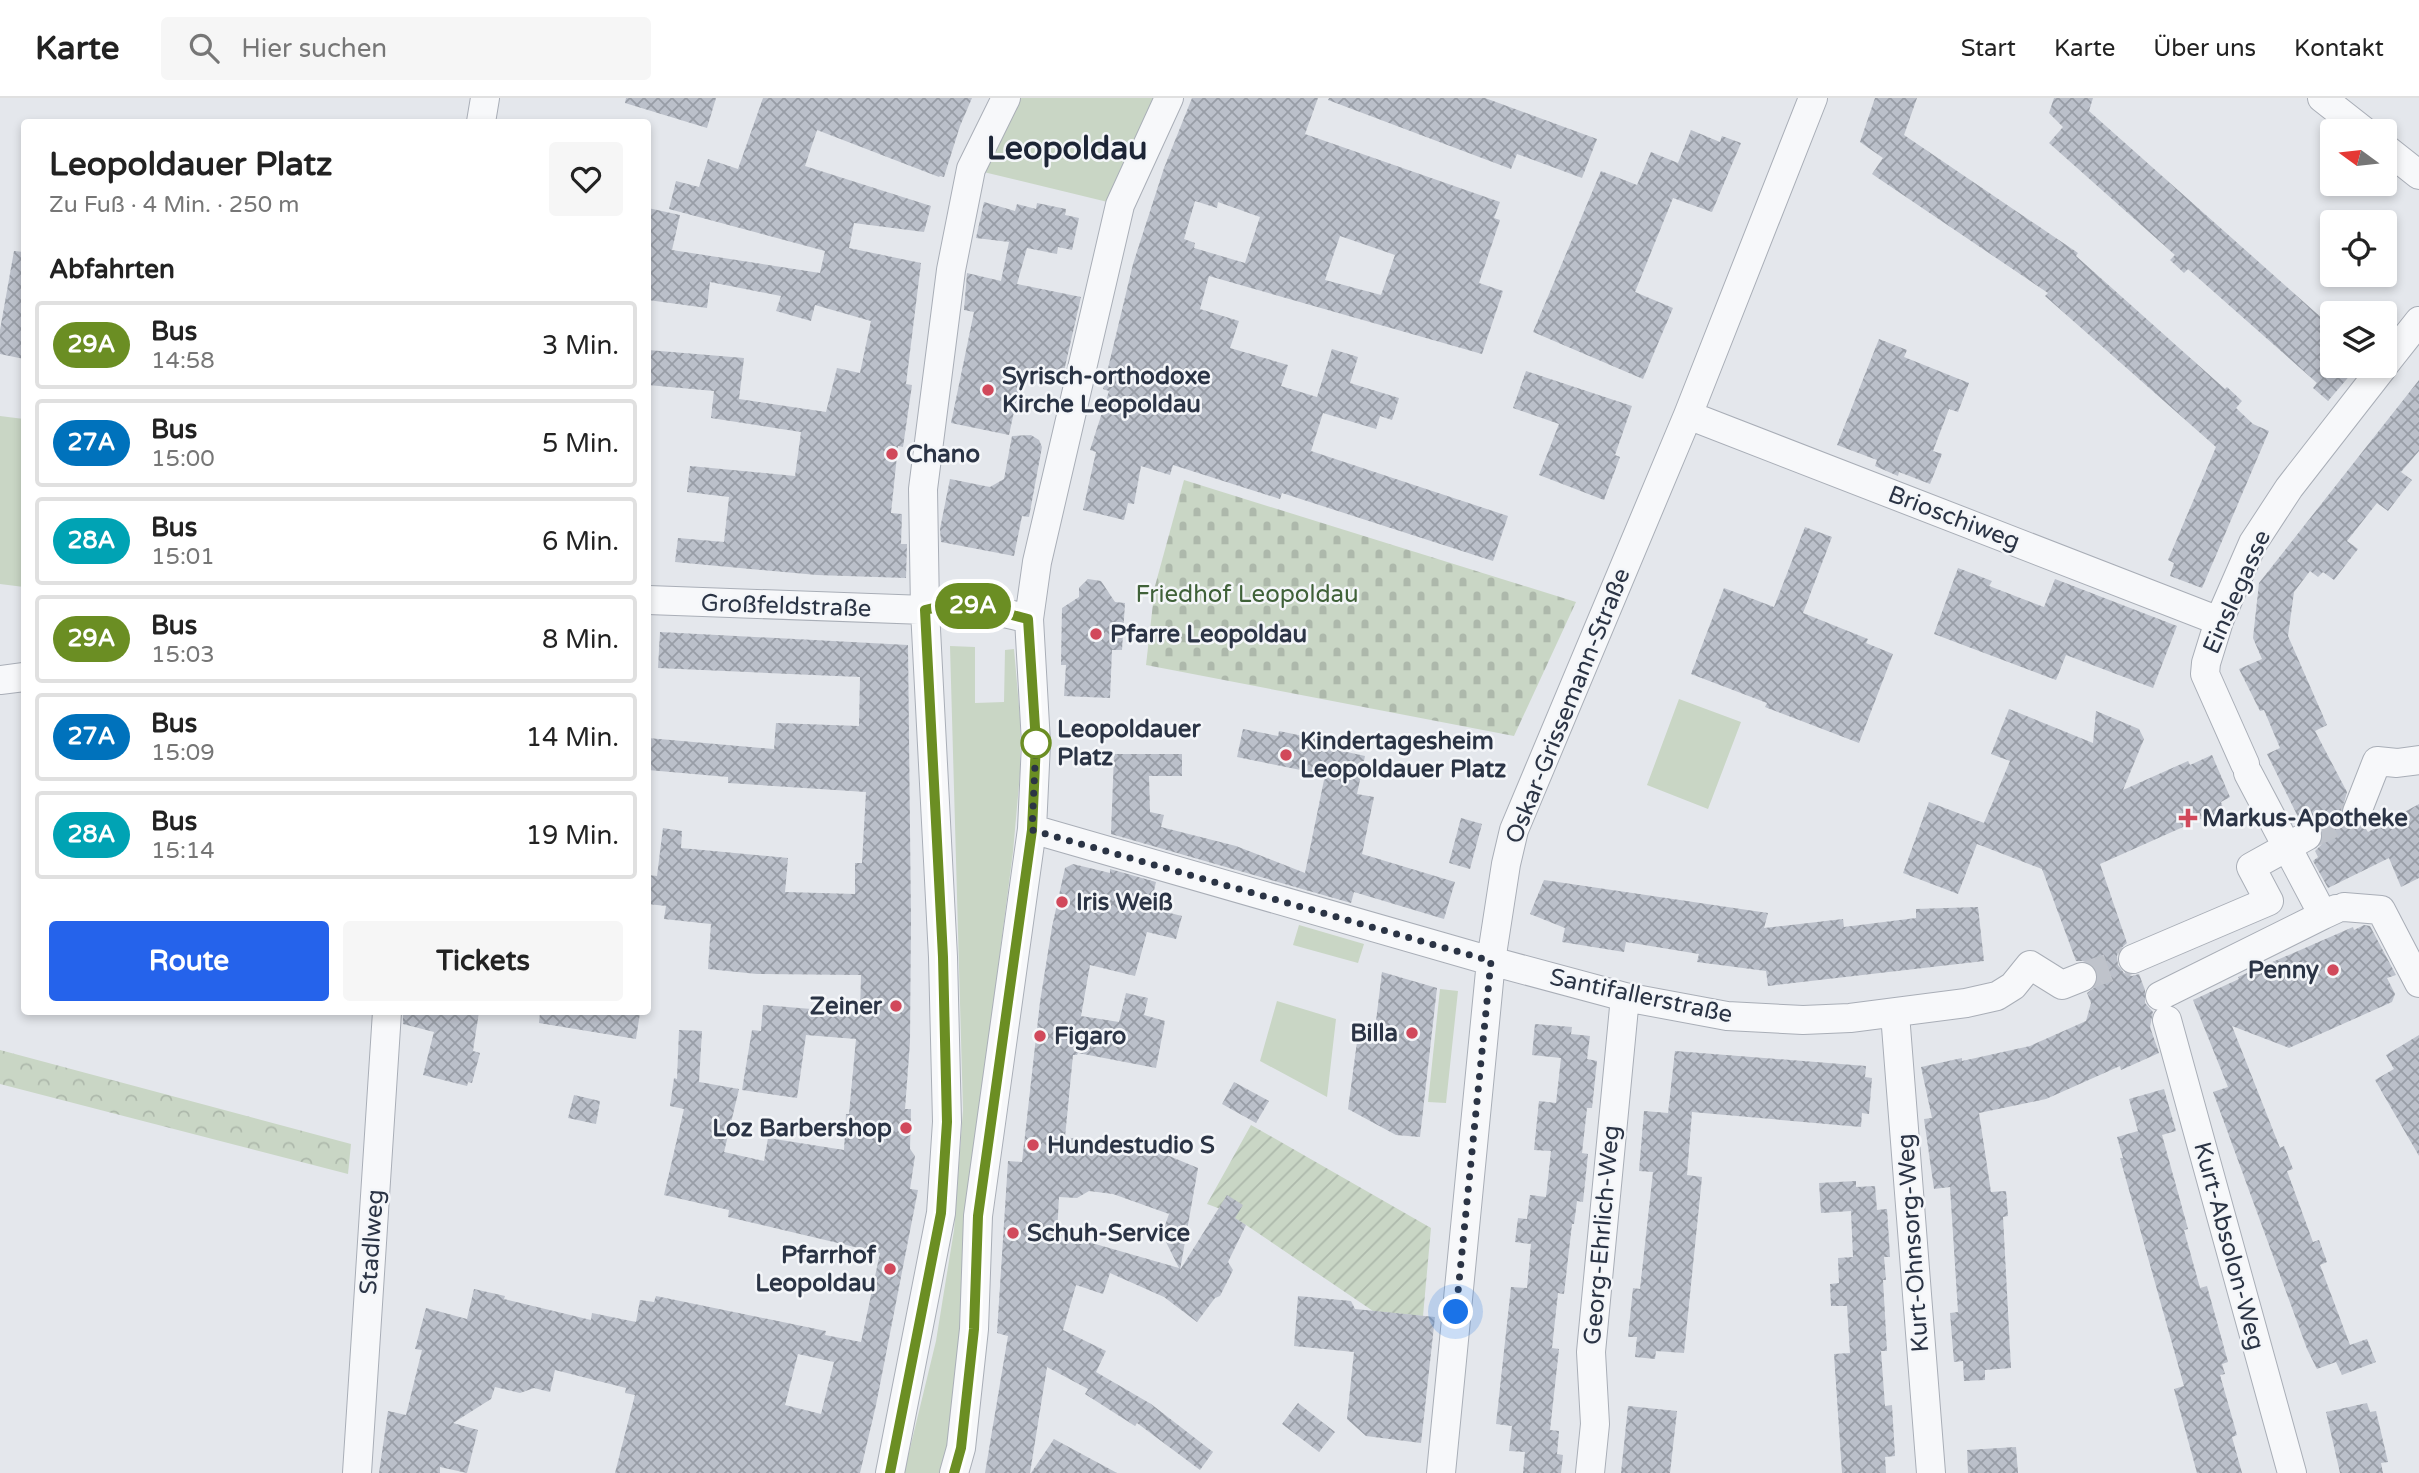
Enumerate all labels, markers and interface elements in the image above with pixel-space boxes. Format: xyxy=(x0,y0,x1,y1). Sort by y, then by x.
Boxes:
search box xyxy=(161,17,651,80)
text: Karte xyxy=(35,29,119,68)
icon: search xyxy=(185,29,223,67)
text: Hier suchen xyxy=(241,33,387,64)
text: Start xyxy=(1961,34,2016,63)
text: Karte xyxy=(2054,34,2115,63)
text: Über uns xyxy=(2153,34,2256,63)
text: Kontakt xyxy=(2294,34,2384,63)
north arrow xyxy=(2320,119,2398,196)
map controls xyxy=(2320,119,2397,378)
district label: Leopoldau xyxy=(986,130,1148,168)
button: heart xyxy=(549,142,623,216)
text: Leopoldauer Platz xyxy=(49,145,332,184)
text: Zu Fuß · 4 Min. · 250 m xyxy=(49,191,299,219)
button: locate xyxy=(2320,210,2397,287)
text: Abfahrten xyxy=(49,254,175,285)
button: layers xyxy=(2320,301,2397,378)
text: Bus xyxy=(151,316,197,347)
text: 29A xyxy=(67,330,116,359)
text: 3 Min. xyxy=(542,330,619,361)
text: 14:58 xyxy=(151,347,215,375)
place label: Syrisch-orthodoxe Kirche Leopoldau xyxy=(1002,362,1211,419)
marker: Syrisch-orthodoxe Kirche Leopoldau xyxy=(980,382,996,398)
text: Bus xyxy=(151,414,197,445)
text: 27A xyxy=(67,428,116,457)
text: 5 Min. xyxy=(542,428,619,459)
place label: Chano xyxy=(906,440,980,469)
text: 15:00 xyxy=(151,445,215,473)
marker: Chano xyxy=(884,446,900,462)
street label: Brioschiweg xyxy=(1884,480,2024,556)
text: Bus xyxy=(151,512,197,543)
text: 28A xyxy=(67,526,116,555)
text: 6 Min. xyxy=(542,526,619,557)
street label: Einslegasse xyxy=(2197,526,2277,658)
text: 15:01 xyxy=(151,543,215,571)
street label: Oskar-Grissemann-Straße xyxy=(1499,564,1637,848)
park label: Friedhof Leopoldau xyxy=(1135,580,1359,609)
line badge: 29A xyxy=(933,583,1013,629)
street label: Großfeldstraße xyxy=(700,589,872,623)
text: 29A xyxy=(949,591,997,620)
text: Bus xyxy=(151,610,197,641)
place label: Pfarre Leopoldau xyxy=(1110,620,1307,649)
text: 29A xyxy=(67,624,116,653)
text: 8 Min. xyxy=(542,624,619,655)
marker: Pfarre Leopoldau xyxy=(1088,626,1104,642)
text: 15:03 xyxy=(151,641,215,669)
text: Bus xyxy=(151,708,197,739)
place label: Leopoldauer Platz xyxy=(1057,715,1201,772)
text: 27A xyxy=(67,722,116,751)
text: 14 Min. xyxy=(526,722,619,753)
place label: Kindertagesheim Leopoldauer Platz xyxy=(1300,727,1506,784)
marker: Leopoldauer Platz xyxy=(1021,728,1051,758)
text: 15:09 xyxy=(151,739,215,767)
marker: Kindertagesheim Leopoldauer Platz xyxy=(1278,747,1294,763)
place label: Markus-Apotheke xyxy=(2202,804,2408,833)
text: Bus xyxy=(151,806,197,837)
marker: Markus-Apotheke xyxy=(2180,810,2196,826)
text: 28A xyxy=(67,820,116,849)
text: 19 Min. xyxy=(526,820,619,851)
text: 15:14 xyxy=(151,837,215,865)
place label: Iris Weiß xyxy=(1076,888,1173,917)
marker: Iris Weiß xyxy=(1054,894,1070,910)
button: Route xyxy=(49,921,329,1001)
button: Tickets xyxy=(343,921,623,1001)
place label: Penny xyxy=(2248,956,2319,985)
street label: Santifallerstraße xyxy=(1547,962,1735,1030)
marker: Penny xyxy=(2325,962,2341,978)
place label: Zeiner xyxy=(810,992,883,1021)
marker: Zeiner xyxy=(888,998,904,1014)
place label: Billa xyxy=(1350,1019,1398,1048)
place label: Figaro xyxy=(1054,1022,1126,1051)
marker: Billa xyxy=(1404,1025,1420,1041)
marker: Figaro xyxy=(1032,1028,1048,1044)
place label: Loz Barbershop xyxy=(712,1114,892,1143)
marker: Loz Barbershop xyxy=(898,1120,914,1136)
street label: Georg-Ehrlich-Weg xyxy=(1578,1124,1626,1346)
place label: Hundestudio S xyxy=(1047,1131,1215,1160)
street label: Kurt-Ohnsorg-Weg xyxy=(1891,1133,1935,1353)
marker: Hundestudio S xyxy=(1025,1137,1041,1153)
street label: Kurt-Absolon-Weg xyxy=(2187,1139,2271,1353)
street label: Stadlweg xyxy=(354,1188,390,1296)
place label: Schuh-Service xyxy=(1027,1219,1191,1248)
marker: Schuh-Service xyxy=(1005,1225,1021,1241)
place label: Pfarrhof Leopoldau xyxy=(755,1241,877,1298)
marker: Pfarrhof Leopoldau xyxy=(882,1261,898,1277)
your location xyxy=(1438,1294,1473,1329)

